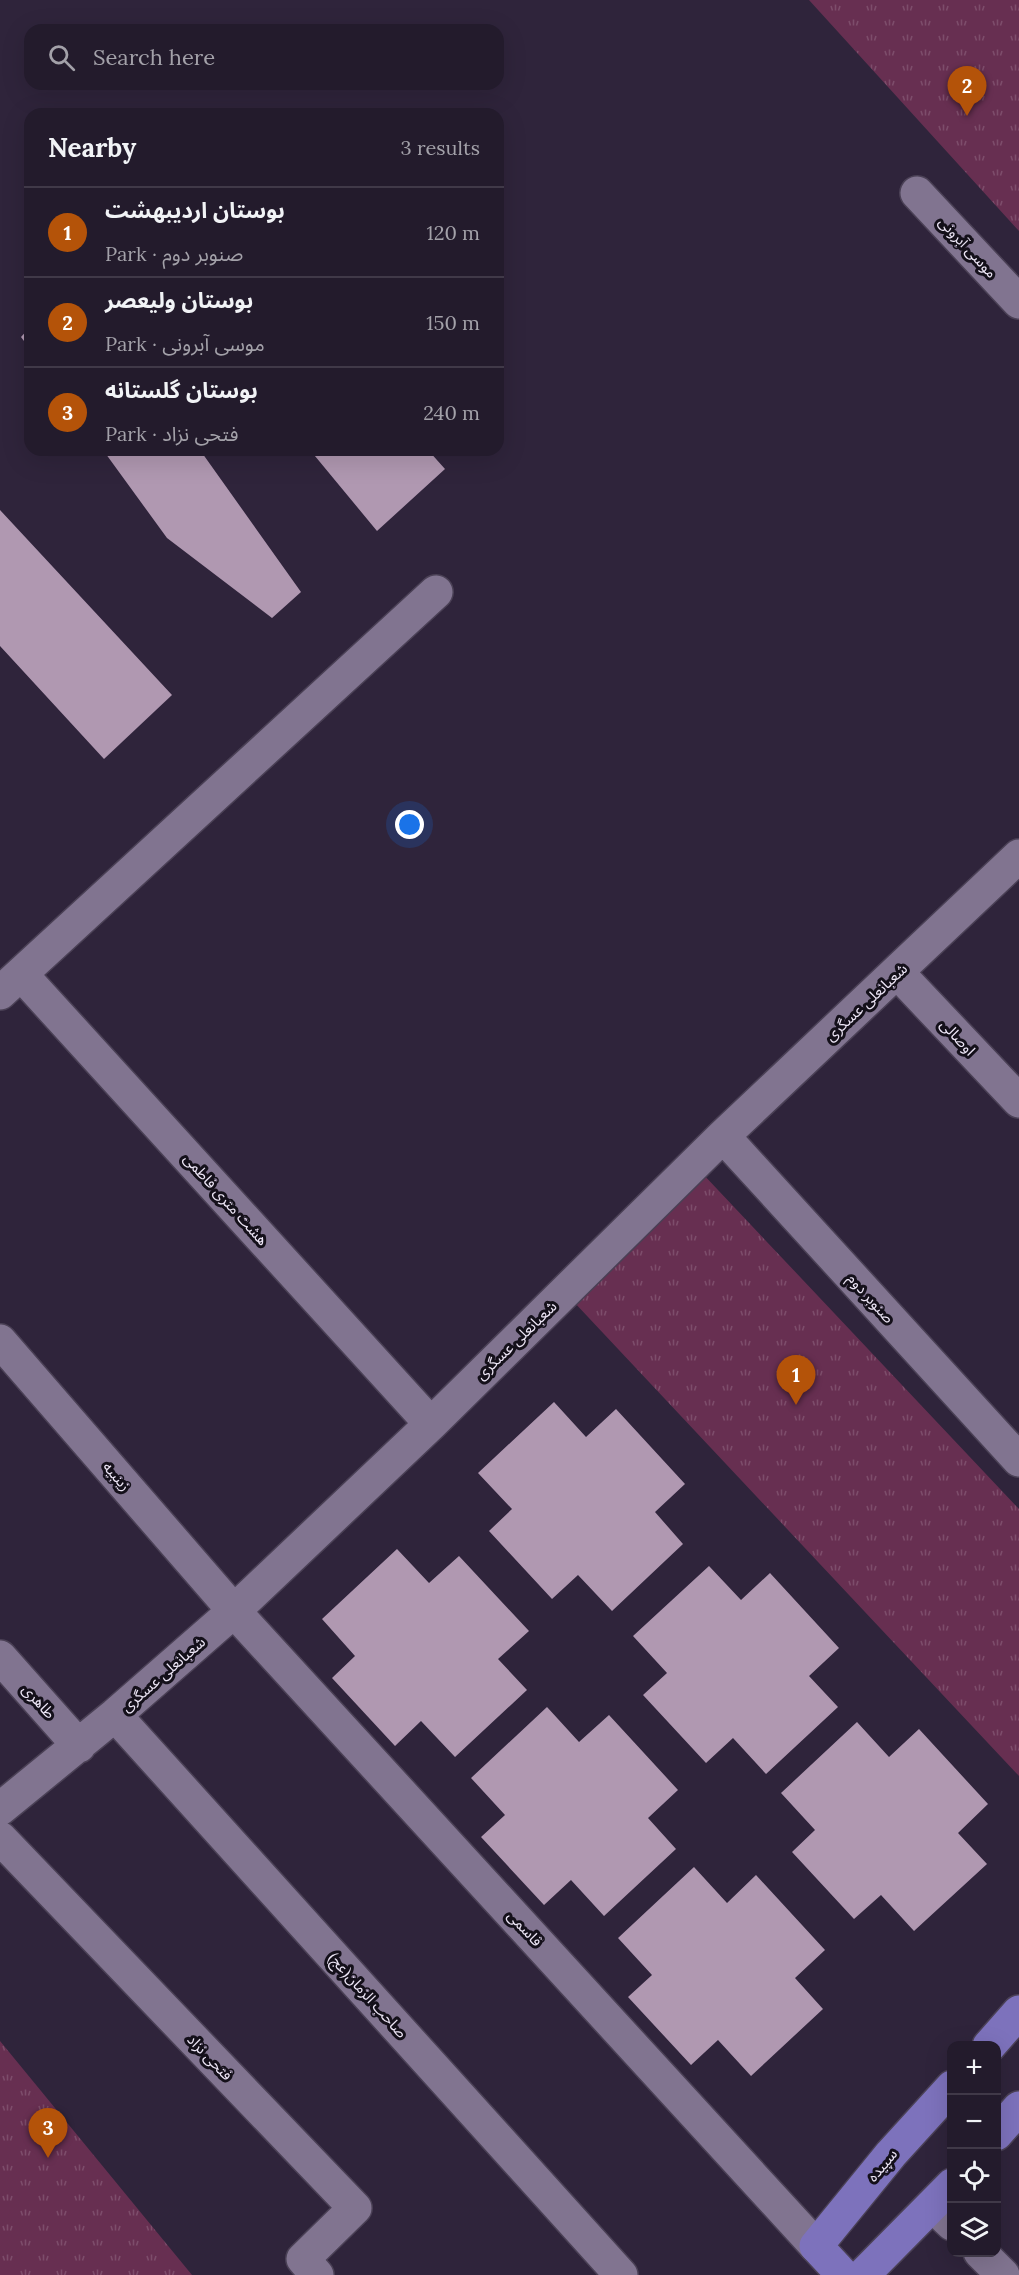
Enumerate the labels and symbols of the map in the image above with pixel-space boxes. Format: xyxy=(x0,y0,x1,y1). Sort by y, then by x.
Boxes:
pin: 2 xyxy=(948,66,986,116)
street label: موسی آبرونی xyxy=(935,212,1001,282)
your location xyxy=(395,810,424,839)
street label: شعبانعلی عسگری xyxy=(821,959,911,1045)
street label: اوصالی xyxy=(936,1015,980,1059)
street label: هشت متری فاطمی xyxy=(180,1149,272,1249)
street label: صنوبر دوم xyxy=(842,1269,898,1328)
street label: شعبانعلی عسگری xyxy=(471,1296,561,1384)
pin: 1 xyxy=(776,1356,816,1405)
street label: زینبیه xyxy=(99,1457,135,1495)
street label: شعبانعلی عسگری xyxy=(117,1632,209,1716)
street label: طاهری xyxy=(18,1680,60,1722)
street label: قاسمی xyxy=(504,1906,547,1950)
street label: صاحب الزمان(عج) xyxy=(322,1948,411,2044)
street label: فتحی نزاد xyxy=(183,2030,237,2084)
pin: 3 xyxy=(28,2108,68,2158)
street label: سپیده xyxy=(863,2145,902,2186)

